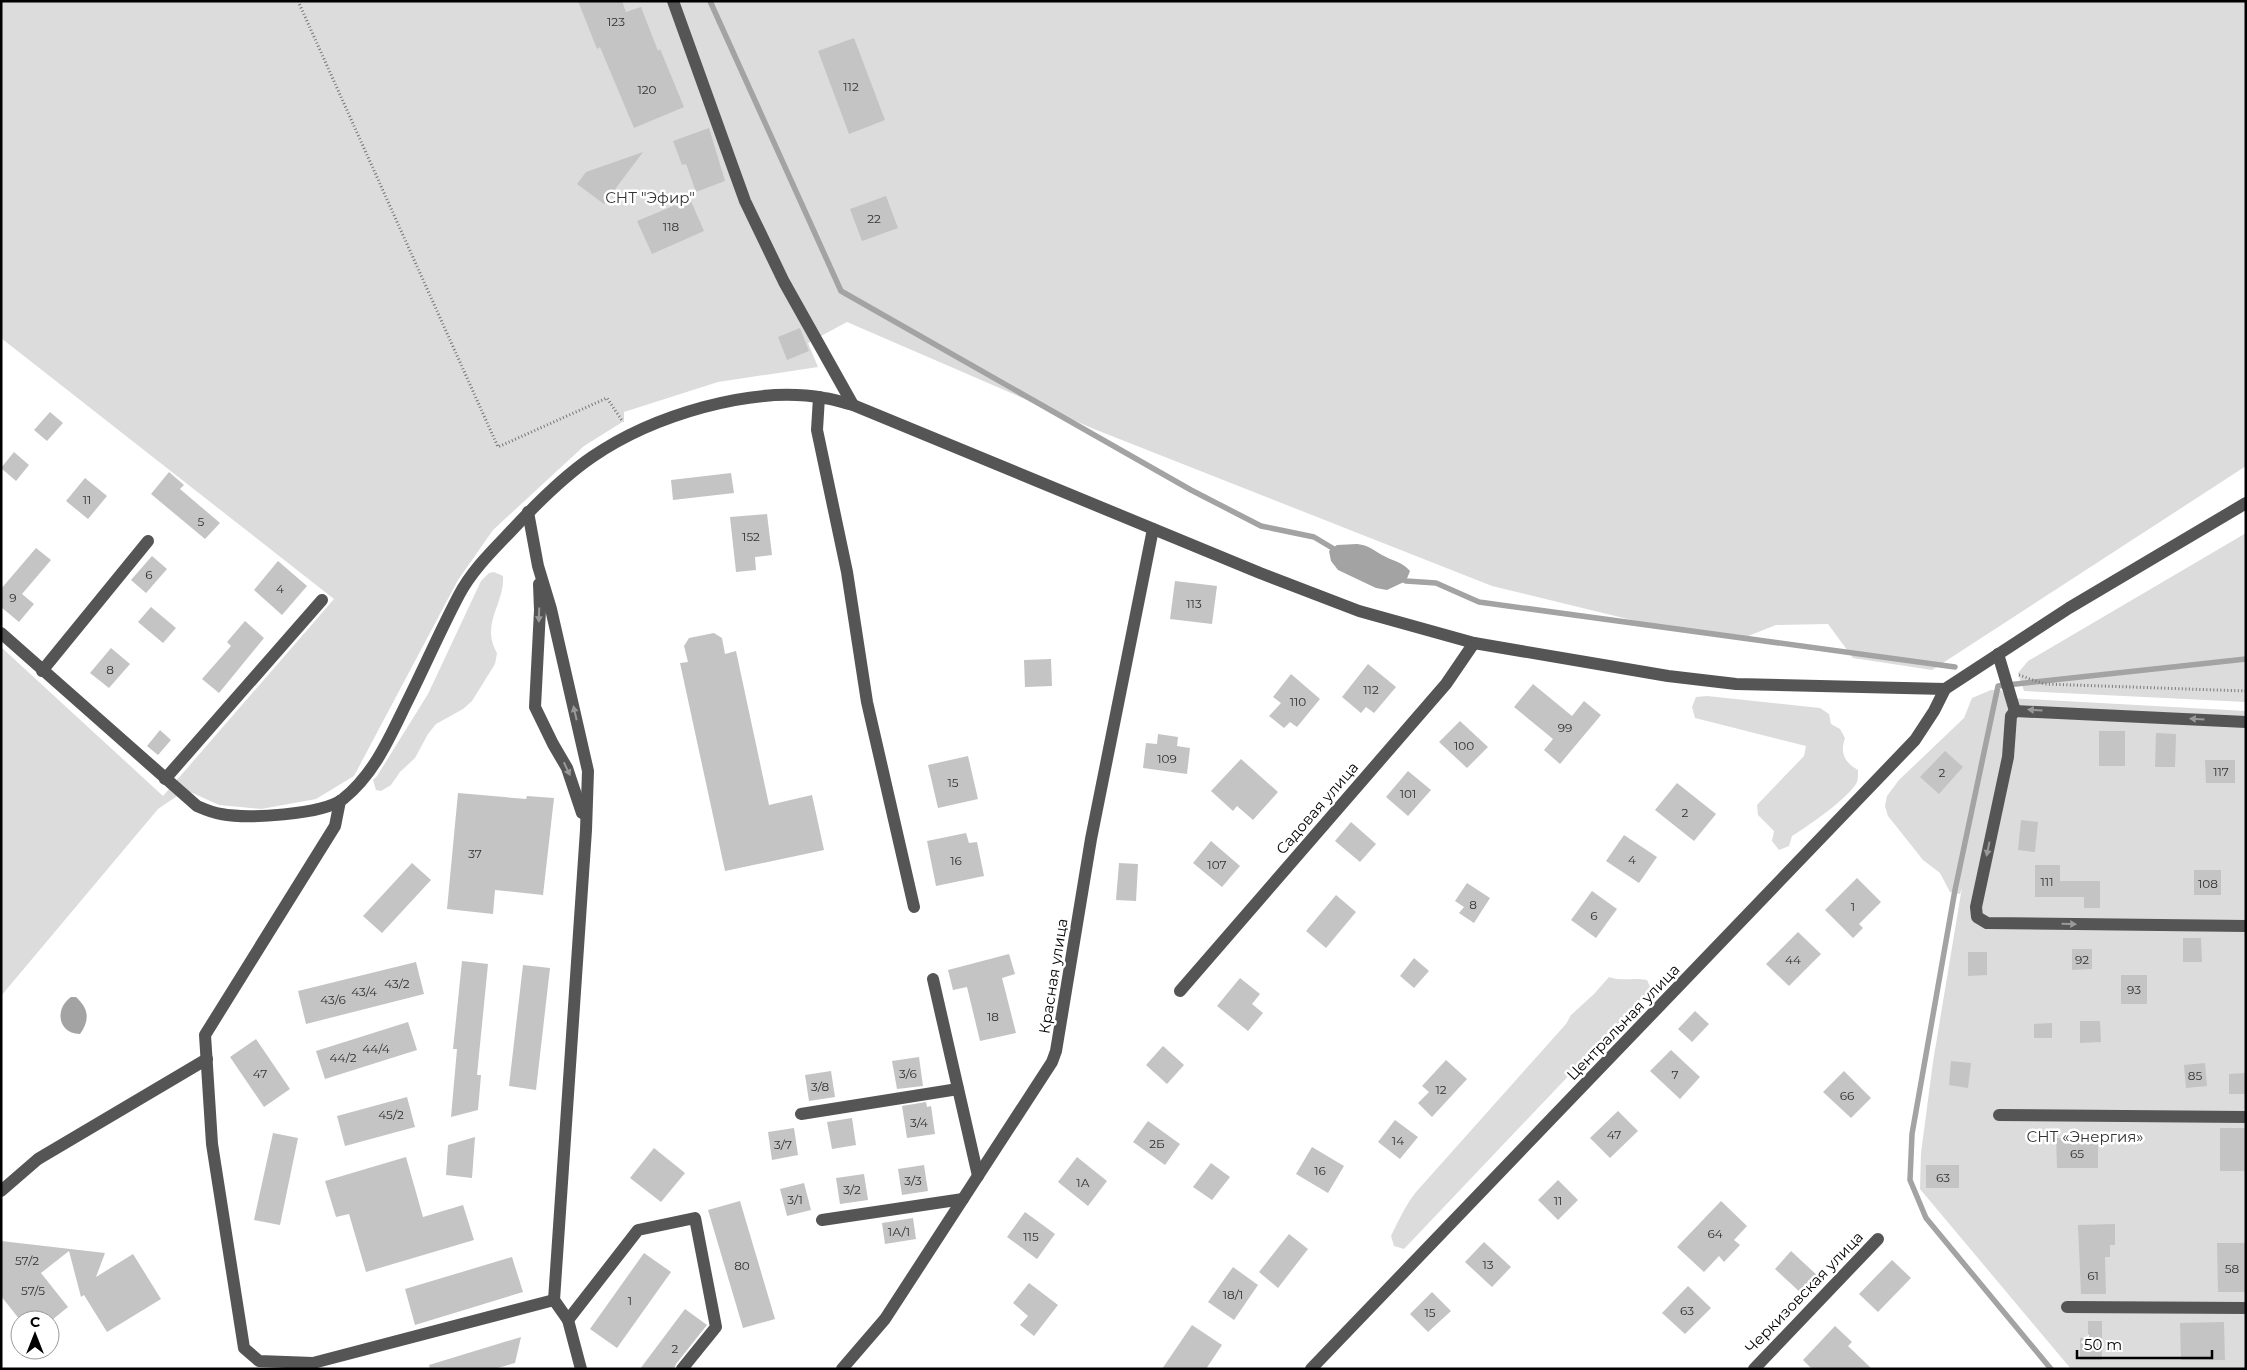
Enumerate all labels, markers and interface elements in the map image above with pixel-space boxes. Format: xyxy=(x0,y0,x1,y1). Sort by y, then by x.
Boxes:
house number: 123 xyxy=(607,14,625,29)
house number: 112 xyxy=(843,79,859,94)
house number: 120 xyxy=(637,82,657,97)
park label: СНТ "Эфир" xyxy=(605,188,695,207)
house number: 22 xyxy=(867,211,881,226)
house number: 118 xyxy=(663,219,680,234)
house number: 11 xyxy=(83,492,91,507)
house number: 5 xyxy=(198,514,205,529)
house number: 152 xyxy=(742,529,760,544)
house number: 6 xyxy=(145,567,153,582)
house number: 4 xyxy=(276,581,284,596)
house number: 9 xyxy=(9,590,17,605)
house number: 113 xyxy=(1186,596,1202,611)
one-way arrow xyxy=(535,607,543,623)
house number: 8 xyxy=(106,662,114,677)
house number: 112 xyxy=(1363,682,1379,697)
house number: 110 xyxy=(1290,694,1306,709)
one-way arrow xyxy=(570,704,578,720)
one-way arrow xyxy=(2027,706,2043,714)
one-way arrow xyxy=(2189,715,2205,723)
house number: 99 xyxy=(1558,720,1572,735)
house number: 100 xyxy=(1454,738,1474,753)
house number: 109 xyxy=(1157,751,1177,766)
street label: Садовая улица xyxy=(1272,758,1362,858)
one-way arrow xyxy=(563,762,571,776)
house number: 117 xyxy=(2213,764,2229,779)
house number: 2 xyxy=(1939,765,1946,780)
house number: 15 xyxy=(947,775,959,790)
house number: 101 xyxy=(1400,786,1416,801)
house number: 2 xyxy=(1682,805,1689,820)
one-way arrow xyxy=(1984,842,1992,858)
house number: 37 xyxy=(468,846,482,861)
house number: 4 xyxy=(1628,852,1636,867)
house number: 16 xyxy=(950,853,962,868)
house number: 107 xyxy=(1207,857,1227,872)
house number: 111 xyxy=(2041,874,2054,889)
house number: 108 xyxy=(2198,876,2218,891)
house number: 8 xyxy=(1469,897,1477,912)
house number: 1 xyxy=(1851,899,1855,914)
house number: 6 xyxy=(1590,908,1598,923)
street label: Красная улица xyxy=(1035,917,1071,1035)
one-way arrow xyxy=(2061,920,2077,928)
house number: 44 xyxy=(1785,952,1801,967)
house number: 92 xyxy=(2075,952,2089,967)
street label: Центральная улица xyxy=(1563,960,1683,1084)
house number: 43/2 xyxy=(384,976,410,991)
house number: 93 xyxy=(2127,982,2141,997)
house number: 43/4 xyxy=(351,984,377,999)
house number: 43/6 xyxy=(320,992,346,1007)
house number: 18 xyxy=(987,1009,999,1024)
house number: 44/4 xyxy=(362,1041,390,1056)
house number: 44/2 xyxy=(329,1050,357,1065)
house number: 47 xyxy=(253,1066,267,1081)
house number: 3/6 xyxy=(899,1066,917,1081)
house number: 7 xyxy=(1671,1067,1679,1082)
house number: 85 xyxy=(2188,1068,2202,1083)
house number: 3/8 xyxy=(811,1079,829,1094)
house number: 12 xyxy=(1435,1082,1447,1097)
house number: 66 xyxy=(1840,1088,1854,1103)
house number: 45/2 xyxy=(378,1107,404,1122)
house number: 3/4 xyxy=(910,1115,928,1130)
house number: 47 xyxy=(1607,1127,1621,1142)
park label: СНТ «Энергия» xyxy=(2027,1127,2143,1146)
house number: 14 xyxy=(1392,1133,1404,1148)
house number: 2Б xyxy=(1149,1136,1165,1151)
house number: 3/7 xyxy=(774,1137,792,1152)
house number: 65 xyxy=(2070,1146,2084,1161)
house number: 16 xyxy=(1314,1163,1326,1178)
house number: 63 xyxy=(1936,1170,1950,1185)
house number: 3/3 xyxy=(904,1173,922,1188)
house number: 1А xyxy=(1076,1175,1090,1190)
house number: 3/2 xyxy=(843,1182,861,1197)
house number: 3/1 xyxy=(787,1192,803,1207)
house number: 11 xyxy=(1554,1193,1562,1208)
house number: 1А/1 xyxy=(888,1224,910,1239)
house number: 64 xyxy=(1707,1226,1723,1241)
street label: Черкизовская улица xyxy=(1741,1227,1867,1357)
house number: 115 xyxy=(1023,1229,1039,1244)
house number: 57/2 xyxy=(15,1253,39,1268)
house number: 13 xyxy=(1482,1257,1494,1272)
house number: 80 xyxy=(734,1258,750,1273)
house number: 58 xyxy=(2225,1261,2240,1276)
house number: 61 xyxy=(2087,1268,2099,1283)
house number: 57/5 xyxy=(21,1283,45,1298)
house number: 18/1 xyxy=(1223,1287,1243,1302)
house number: 1 xyxy=(628,1293,632,1308)
house number: 63 xyxy=(1680,1303,1694,1318)
house number: 15 xyxy=(1424,1305,1436,1320)
north arrow xyxy=(10,1310,60,1360)
text: С xyxy=(30,1313,40,1331)
scale bar xyxy=(2077,1328,2212,1360)
text: 50 m xyxy=(2084,1335,2122,1354)
house number: 2 xyxy=(672,1341,679,1356)

